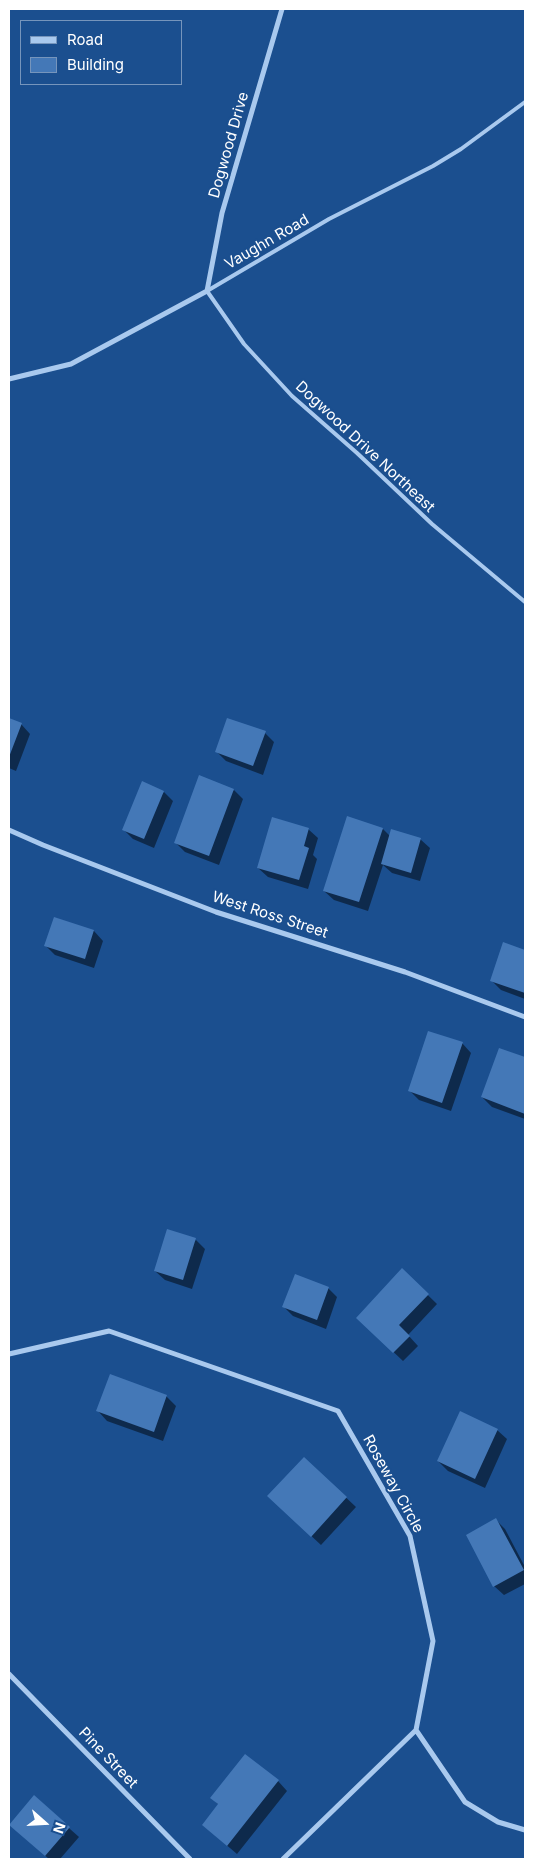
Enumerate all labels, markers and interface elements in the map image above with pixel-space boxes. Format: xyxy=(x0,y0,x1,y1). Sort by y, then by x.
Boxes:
legend xyxy=(20,20,182,85)
text: Road xyxy=(67,30,103,49)
text: Building xyxy=(67,55,124,74)
street label: Dogwood Drive xyxy=(205,90,253,200)
street label: Vaughn Road xyxy=(222,211,312,273)
street label: Dogwood Drive Northeast xyxy=(292,378,438,516)
street label: West Ross Street xyxy=(210,888,330,942)
street label: Roseway Circle xyxy=(359,1432,427,1536)
street label: Pine Street xyxy=(75,1724,141,1792)
north arrow xyxy=(20,1798,70,1848)
text: N xyxy=(50,1820,69,1836)

